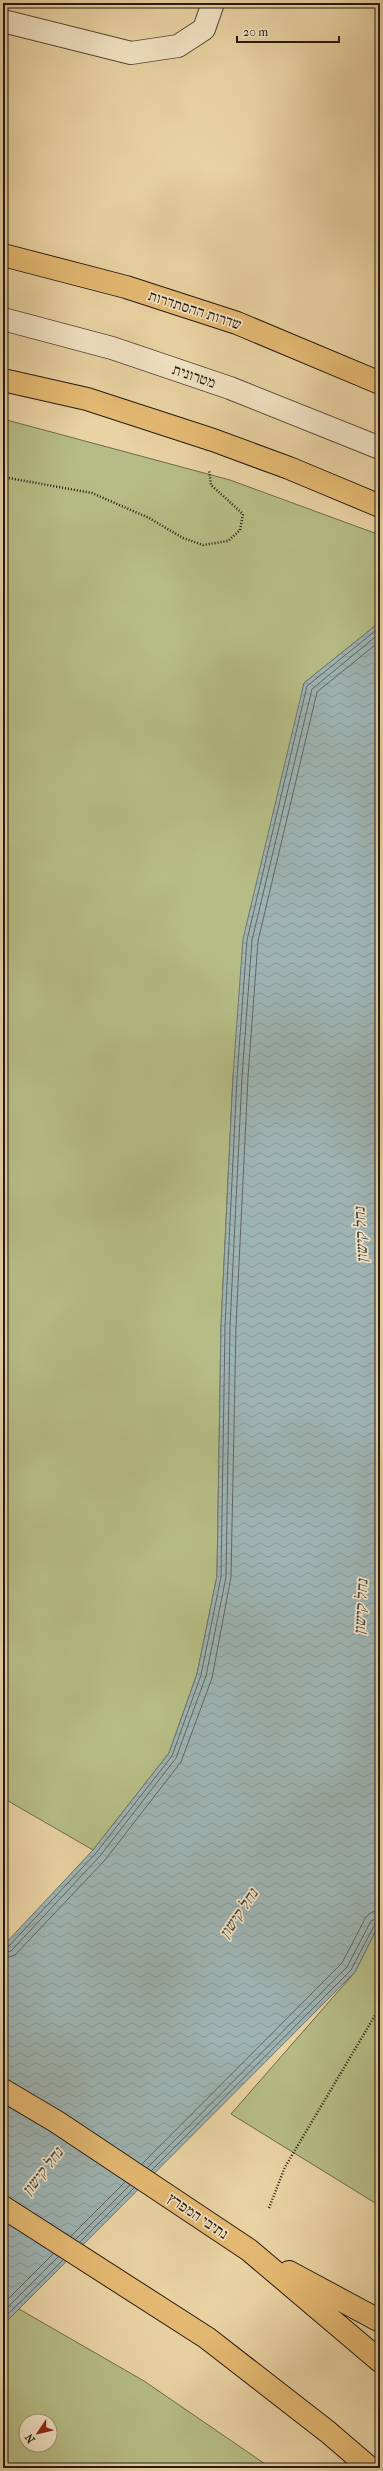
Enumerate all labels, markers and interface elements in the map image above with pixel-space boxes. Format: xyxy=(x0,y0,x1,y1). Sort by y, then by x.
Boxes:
scale bar xyxy=(237,18,339,44)
text: 20 m xyxy=(243,25,268,39)
street label: שדרות ההסתדרות xyxy=(146,286,244,334)
street label: מטרונית xyxy=(170,360,218,392)
water label: נחל קישון xyxy=(349,1205,371,1263)
water label: נחל קישון xyxy=(350,1577,372,1635)
water label: נחל קישון xyxy=(215,1884,263,1942)
water label: נחל קישון xyxy=(18,2142,68,2199)
street label: נתיבי המפרץ xyxy=(164,2189,232,2243)
north arrow xyxy=(18,2413,58,2453)
text: N xyxy=(22,2431,38,2446)

